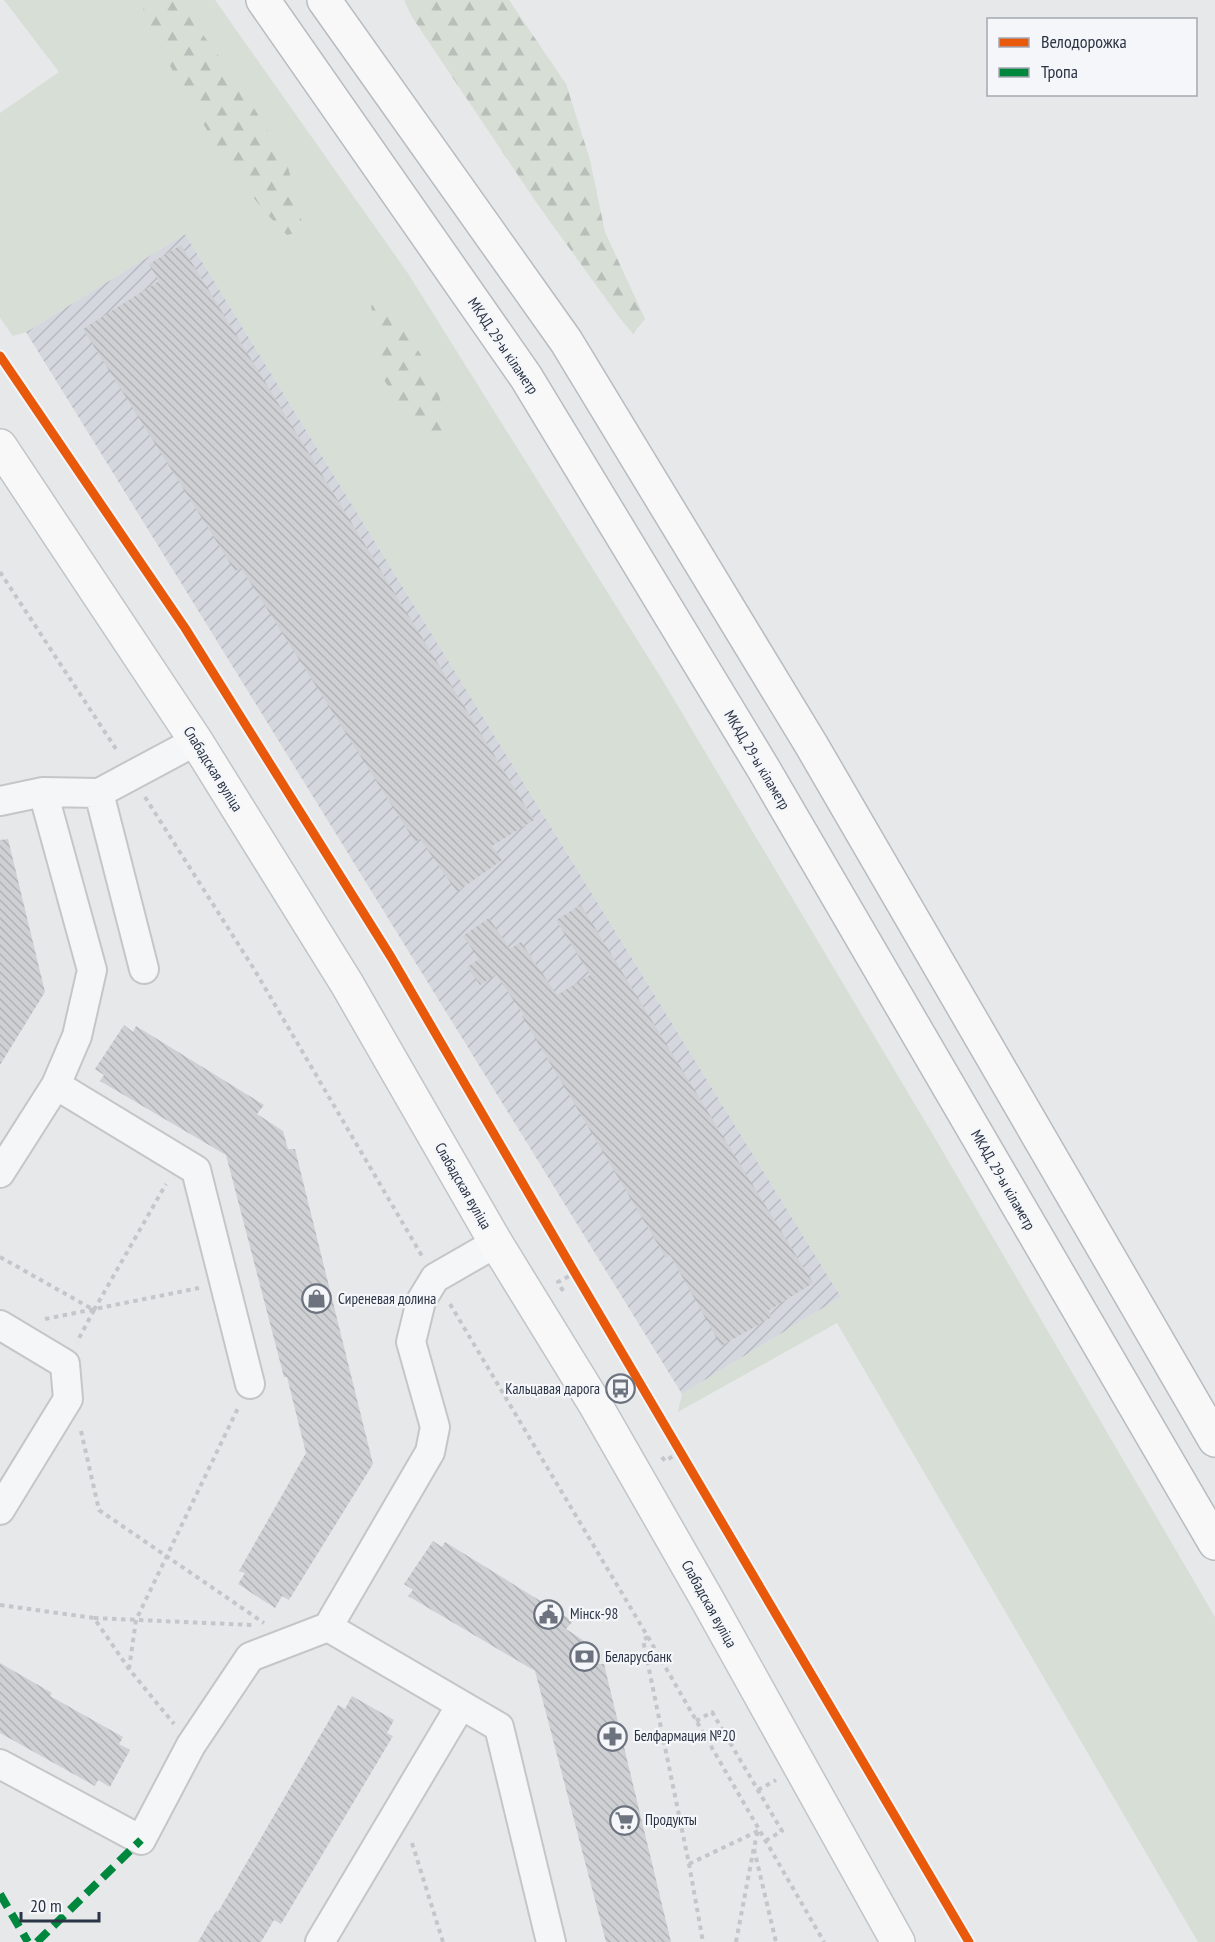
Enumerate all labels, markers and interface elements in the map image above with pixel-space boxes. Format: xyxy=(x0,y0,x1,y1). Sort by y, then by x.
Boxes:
legend xyxy=(987,18,1197,96)
text: Велодорожка xyxy=(1041,30,1127,53)
text: Тропа xyxy=(1041,60,1078,83)
street label: МКАД, 29-ы кіламетр xyxy=(464,294,543,398)
street label: МКАД, 29-ы кіламетр xyxy=(720,707,795,813)
street label: Слабадская вуліца xyxy=(180,723,247,815)
street label: МКАД, 29-ы кіламетр xyxy=(967,1126,1040,1233)
street label: Слабадская вуліца xyxy=(431,1139,496,1233)
shop icon: Сиреневая долина xyxy=(301,1283,333,1315)
place label: Сиреневая долина xyxy=(338,1289,436,1308)
bus stop icon: Кальцавая дарога xyxy=(605,1373,637,1405)
place label: Кальцавая дарога xyxy=(505,1379,600,1398)
street label: Слабадская вуліца xyxy=(678,1557,741,1651)
public building icon: Мінск-98 xyxy=(533,1598,565,1630)
place label: Мінск-98 xyxy=(570,1604,618,1623)
bank icon: Беларусбанк xyxy=(568,1641,600,1673)
place label: Беларусбанк xyxy=(605,1647,672,1666)
pharmacy icon: Белфармация №20 xyxy=(597,1720,629,1752)
place label: Белфармация №20 xyxy=(634,1726,736,1745)
supermarket icon: Продукты xyxy=(608,1804,640,1836)
place label: Продукты xyxy=(645,1810,697,1829)
scale bar xyxy=(21,1885,99,1923)
text: 20 m xyxy=(30,1894,62,1917)

